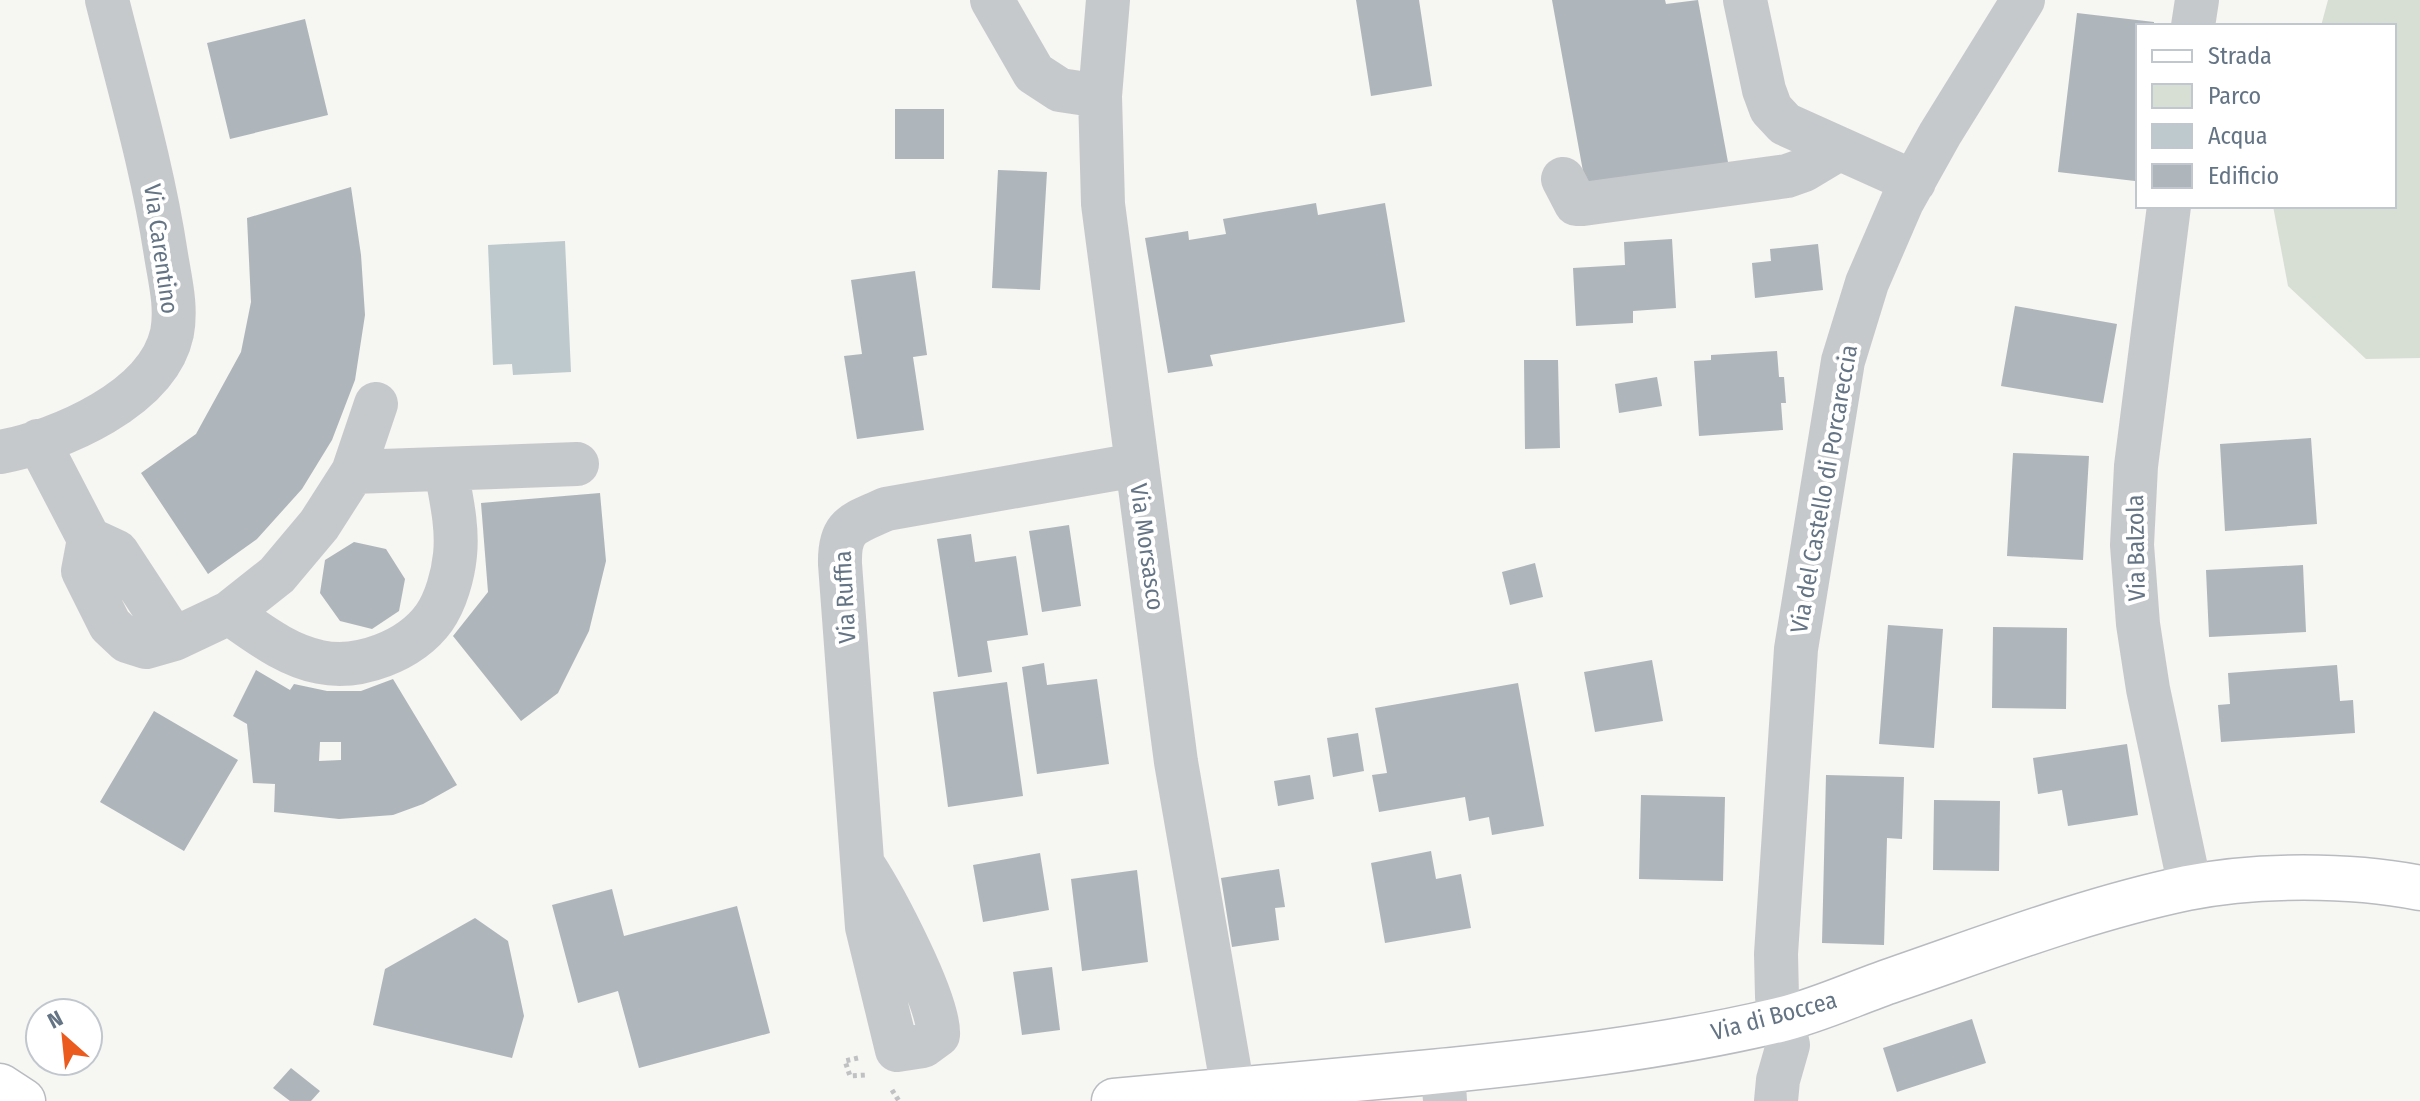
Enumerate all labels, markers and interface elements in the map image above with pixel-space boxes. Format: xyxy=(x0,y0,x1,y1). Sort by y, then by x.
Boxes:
legend xyxy=(2136,24,2396,208)
text: Strada xyxy=(2208,42,2272,70)
text: Parco xyxy=(2208,82,2261,110)
text: Acqua xyxy=(2208,122,2268,150)
text: Edificio xyxy=(2208,162,2279,190)
street label: Via Carentino xyxy=(138,182,184,316)
street label: Via del Castello di Porcareccia xyxy=(1785,343,1863,635)
street label: Via Morsasco xyxy=(1124,482,1170,612)
street label: Via Balzola xyxy=(2121,494,2151,602)
street label: Via Ruffia xyxy=(829,550,861,644)
street label: Via di Boccea xyxy=(1708,986,1840,1046)
north arrow xyxy=(24,997,104,1077)
text: N xyxy=(43,1005,67,1035)

